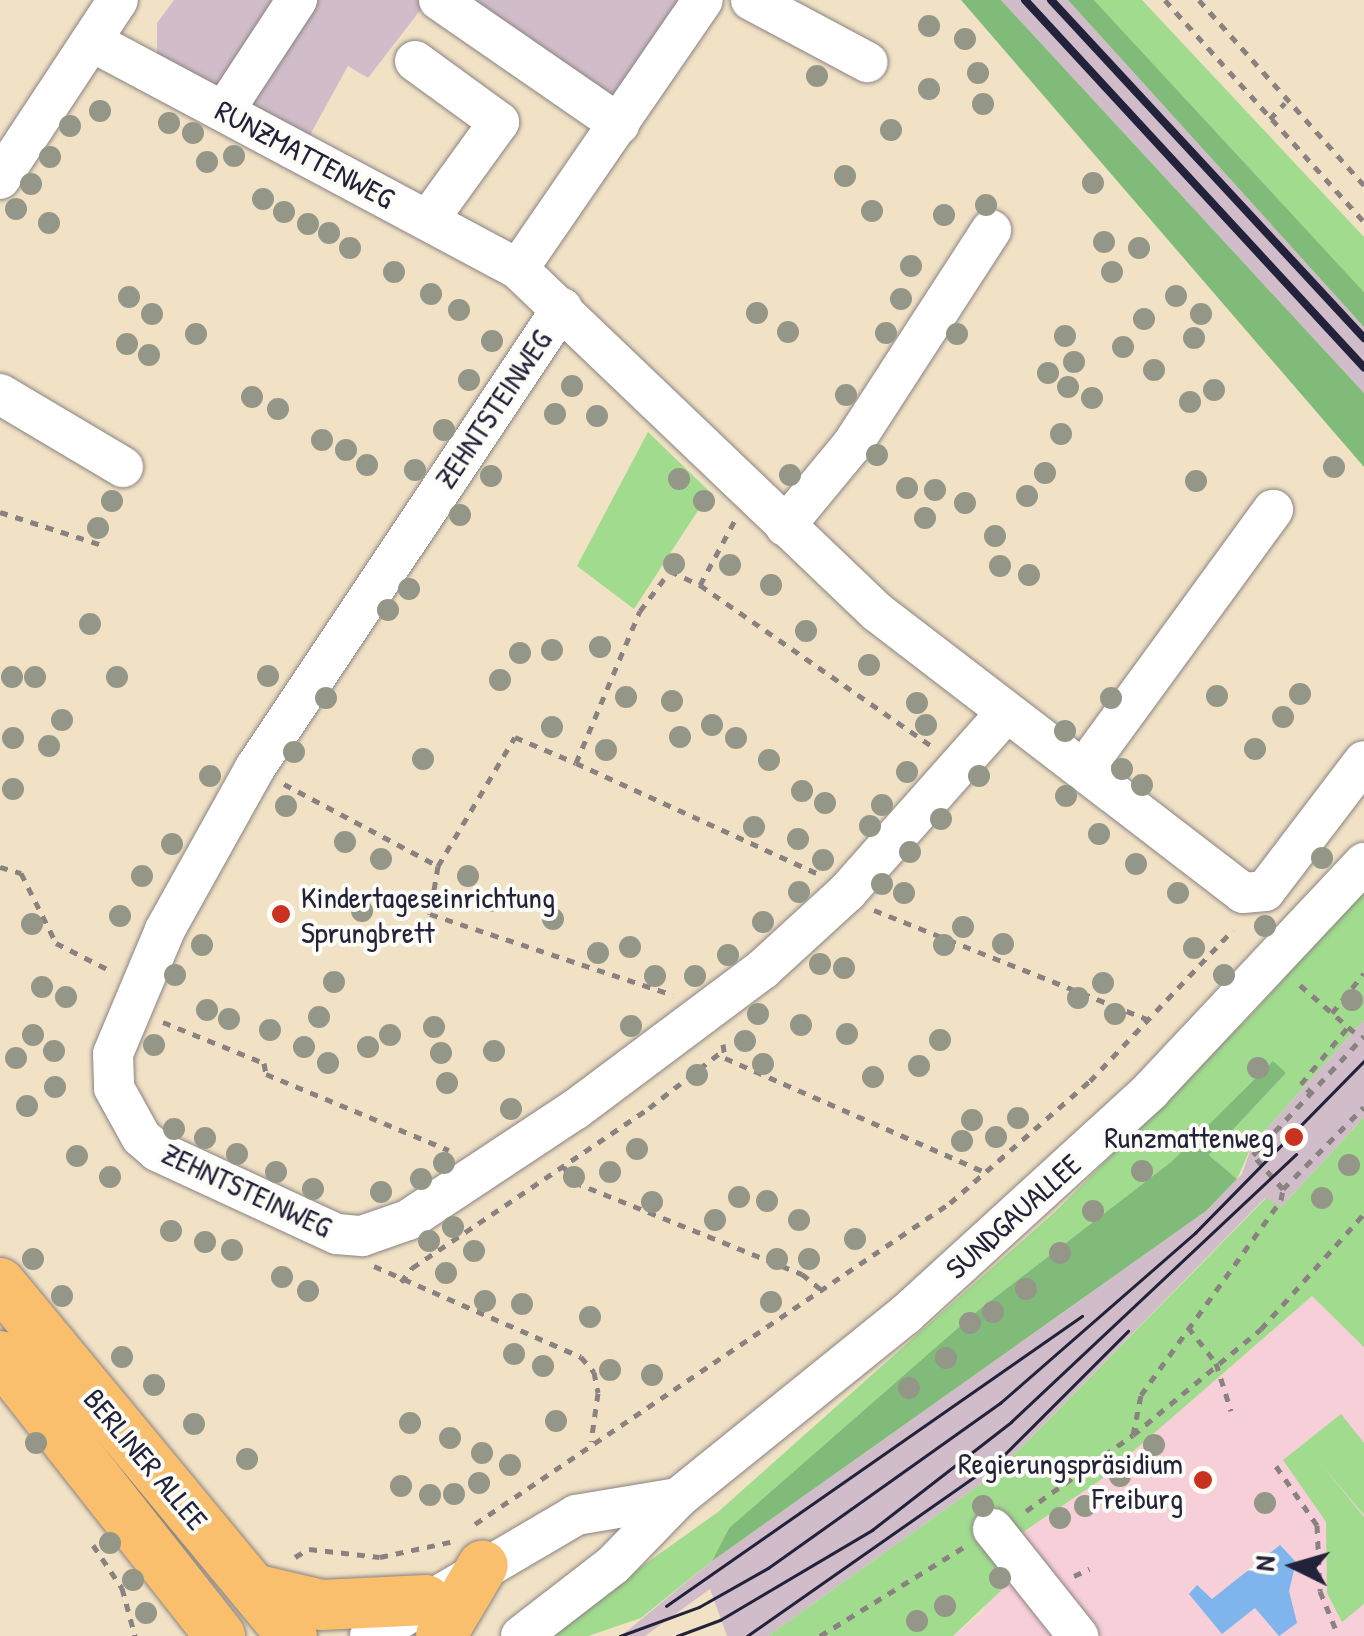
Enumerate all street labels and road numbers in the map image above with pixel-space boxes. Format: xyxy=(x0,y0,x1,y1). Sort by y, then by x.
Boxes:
street label: RUNZMATTENWEG xyxy=(209,92,401,216)
street label: ZEHNTSTEINWEG xyxy=(427,323,559,495)
street label: ZEHNTSTEINWEG xyxy=(157,1135,337,1245)
street label: SUNDGAUALLEE xyxy=(938,1146,1088,1286)
street label: BERLINER ALLEE xyxy=(76,1381,216,1537)

